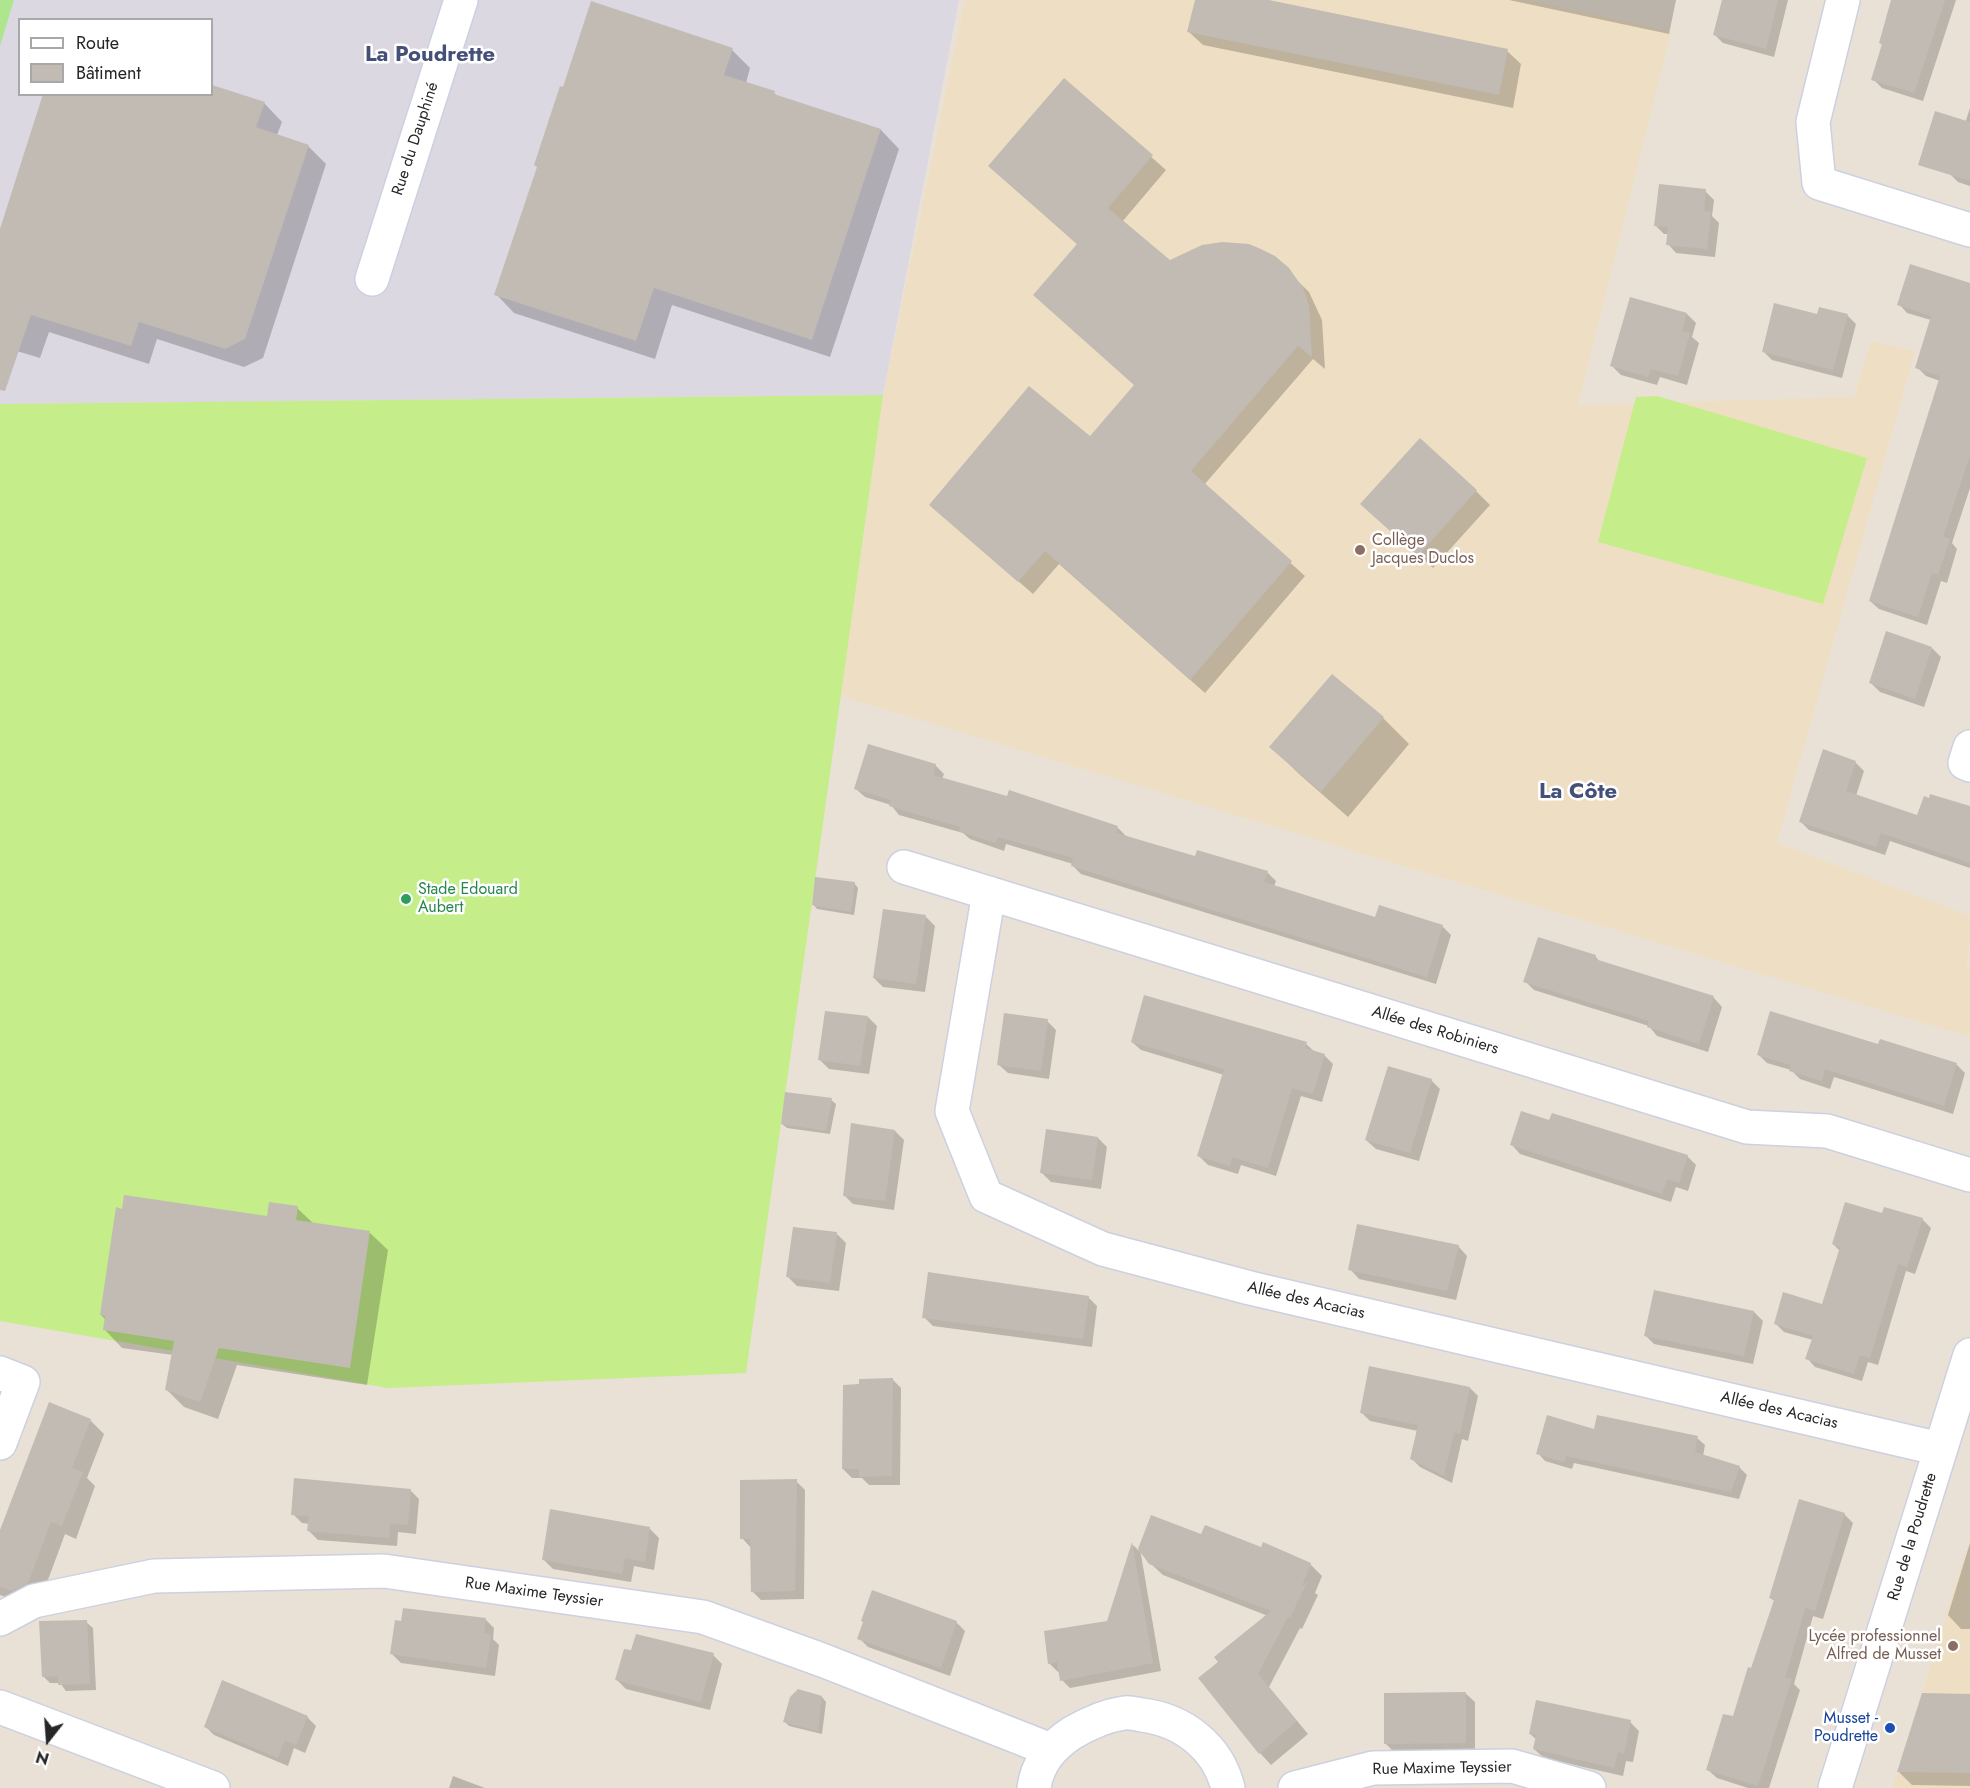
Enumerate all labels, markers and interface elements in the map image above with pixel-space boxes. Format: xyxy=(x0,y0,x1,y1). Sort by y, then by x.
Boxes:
legend xyxy=(18,18,213,96)
text: Route xyxy=(76,30,119,56)
district label: La Poudrette xyxy=(365,43,495,69)
text: Bâtiment xyxy=(76,60,141,86)
street label: Rue du Dauphiné xyxy=(389,80,443,198)
place label: Collège Jacques Duclos xyxy=(1372,531,1474,569)
marker: Collège Jacques Duclos xyxy=(1353,543,1367,557)
district label: La Côte xyxy=(1539,780,1617,806)
place label: Stade Edouard Aubert xyxy=(418,880,518,918)
marker: Stade Edouard Aubert xyxy=(399,892,413,906)
street label: Allée des Robiniers xyxy=(1369,1003,1501,1059)
street label: Allée des Acacias xyxy=(1246,1278,1366,1324)
street label: Allée des Acacias xyxy=(1719,1388,1839,1434)
street label: Rue de la Poudrette xyxy=(1884,1471,1942,1603)
street label: Rue Maxime Teyssier xyxy=(464,1574,604,1612)
place label: Lycée professionnel Alfred de Musset xyxy=(1808,1627,1941,1665)
marker: Lycée professionnel Alfred de Musset xyxy=(1946,1639,1960,1653)
place label: Musset - Poudrette xyxy=(1814,1709,1878,1747)
north arrow xyxy=(18,1710,78,1770)
marker: Musset - Poudrette xyxy=(1883,1721,1897,1735)
text: N xyxy=(33,1745,52,1771)
street label: Rue Maxime Teyssier xyxy=(1372,1758,1512,1780)

